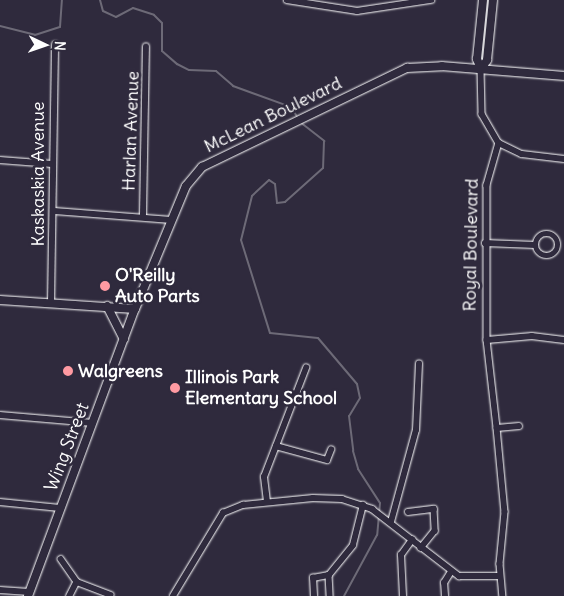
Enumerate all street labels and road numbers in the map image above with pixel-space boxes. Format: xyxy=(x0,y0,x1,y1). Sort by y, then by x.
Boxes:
street label: Harlan Avenue xyxy=(118,71,144,191)
street label: McLean Boulevard xyxy=(201,72,345,158)
street label: Kaskaskia Avenue xyxy=(27,101,49,247)
street label: Royal Boulevard xyxy=(459,178,483,312)
street label: Wing Street xyxy=(40,400,94,494)

